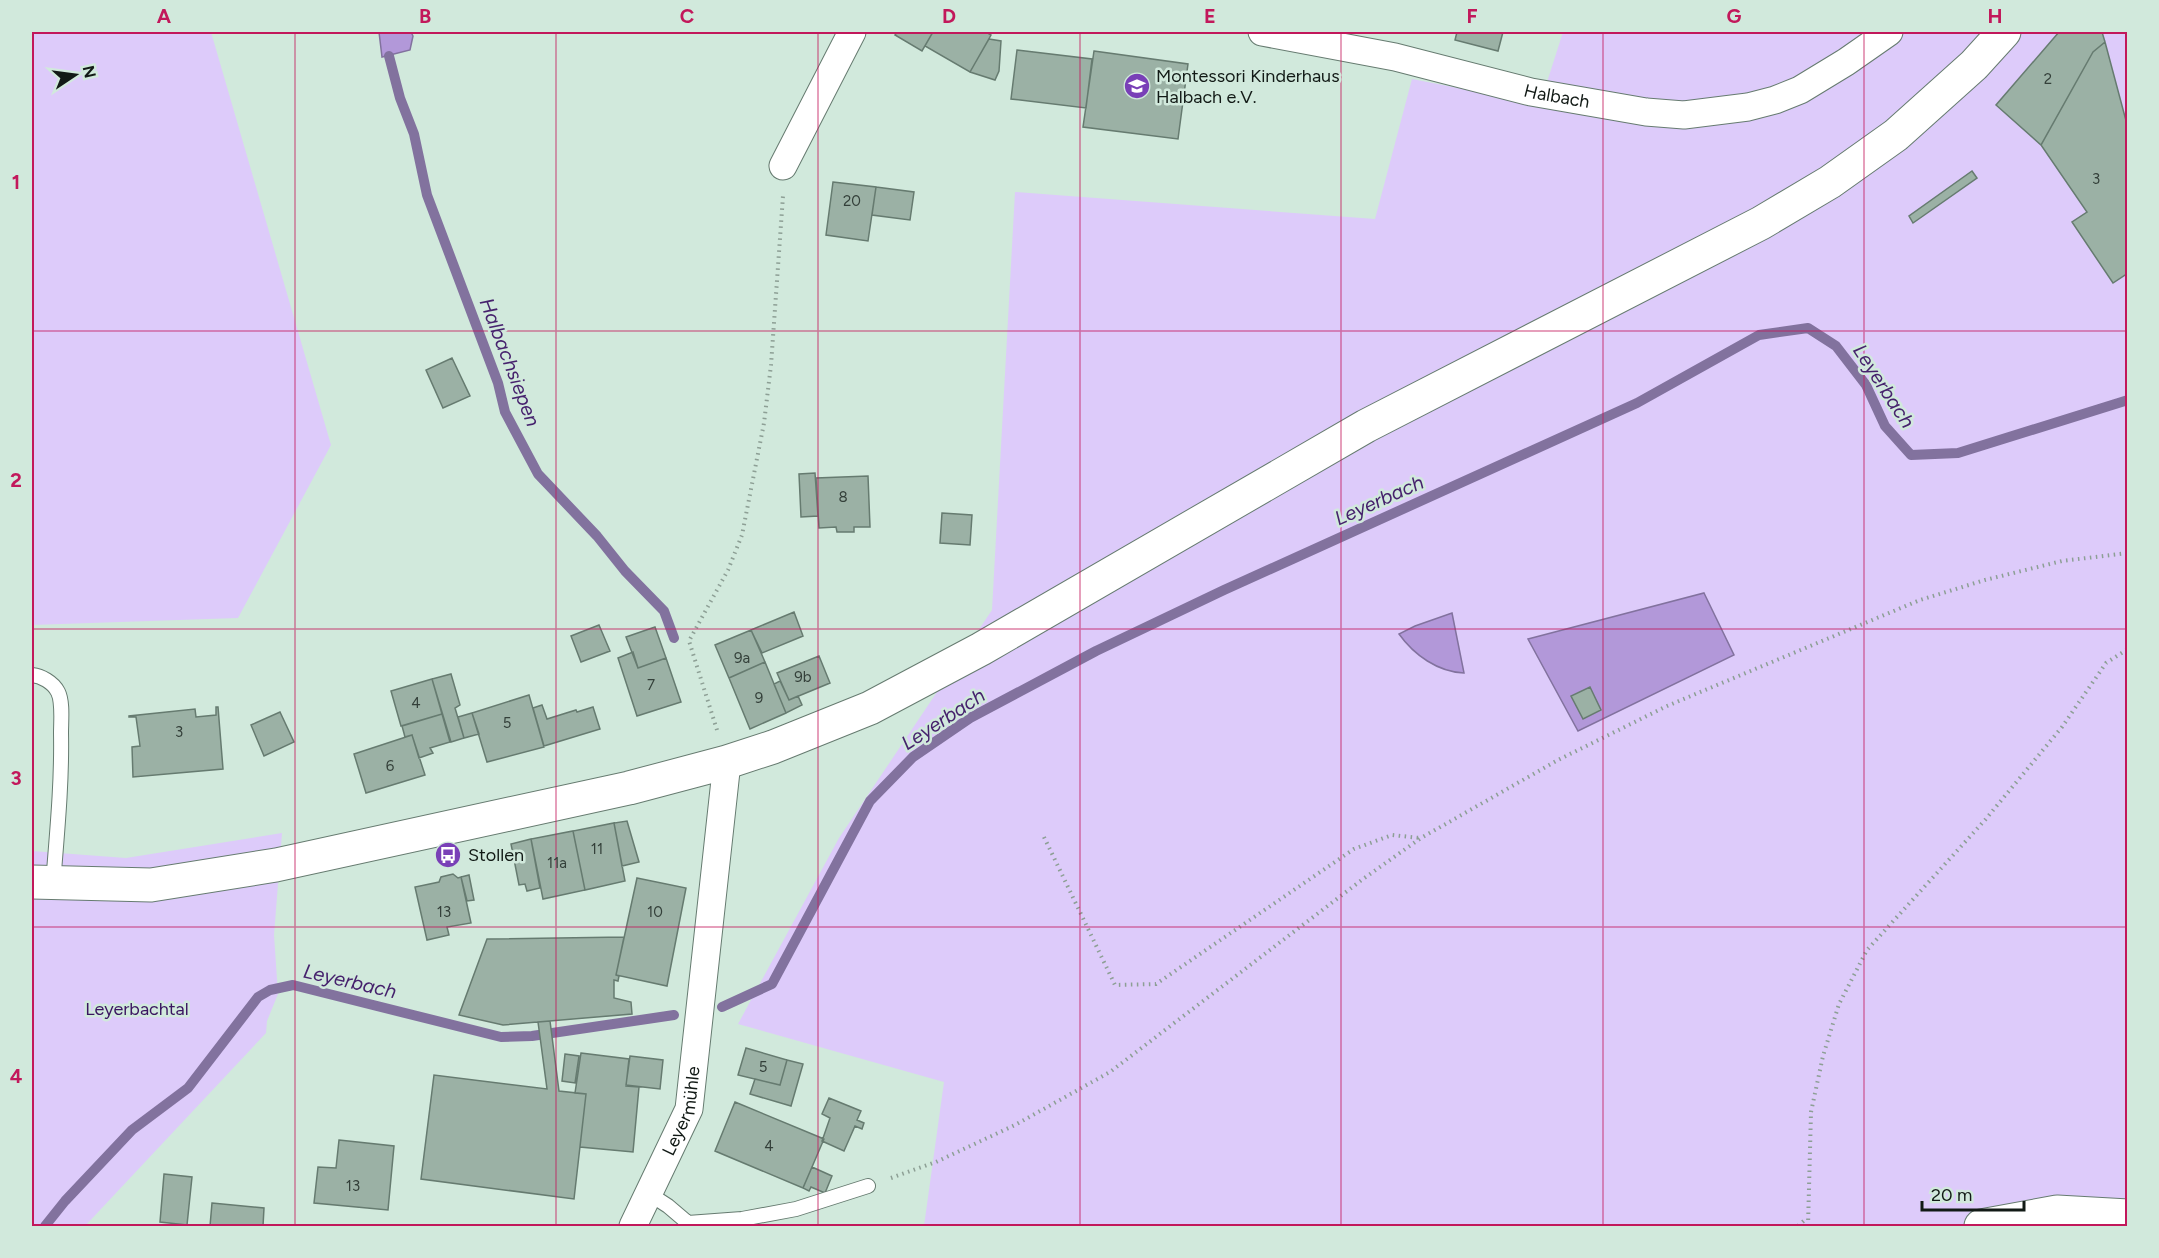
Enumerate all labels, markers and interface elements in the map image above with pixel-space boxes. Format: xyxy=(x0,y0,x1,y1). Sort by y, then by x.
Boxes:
text: A xyxy=(157,4,172,28)
text: B xyxy=(419,4,431,28)
text: C xyxy=(680,4,694,28)
text: D xyxy=(942,4,956,28)
text: E xyxy=(1204,4,1216,28)
text: F xyxy=(1466,4,1478,28)
text: G xyxy=(1727,4,1742,28)
text: H xyxy=(1988,4,2003,28)
north arrow xyxy=(45,45,105,105)
text: N xyxy=(78,64,100,80)
place label: Montessori Kinderhaus Halbach e.V. xyxy=(1156,65,1340,108)
house number: 2 xyxy=(2044,70,2052,88)
school or university icon: Montessori Kinderhaus Halbach e.V. xyxy=(1122,71,1152,101)
street label: Halbach xyxy=(1522,80,1591,113)
text: 1 xyxy=(12,170,20,194)
house number: 3 xyxy=(2092,170,2100,188)
house number: 20 xyxy=(843,192,861,210)
water label: Halbachsiepen xyxy=(474,294,546,430)
water label: Leyerbach xyxy=(1848,340,1920,432)
text: 2 xyxy=(10,468,22,492)
water label: Leyerbach xyxy=(1331,470,1427,530)
house number: 8 xyxy=(838,488,848,506)
house number: 9a xyxy=(734,649,750,667)
house number: 9b xyxy=(794,668,812,686)
house number: 7 xyxy=(647,676,655,694)
water label: Leyerbach xyxy=(897,683,989,755)
house number: 9 xyxy=(755,689,763,707)
house number: 4 xyxy=(411,694,421,712)
house number: 5 xyxy=(503,714,511,732)
house number: 3 xyxy=(175,723,183,741)
house number: 6 xyxy=(386,757,395,775)
text: 3 xyxy=(10,766,22,790)
bus stop icon: Stollen xyxy=(433,840,463,870)
house number: 11 xyxy=(591,840,603,858)
place label: Stollen xyxy=(468,844,524,866)
house number: 11a xyxy=(547,854,567,872)
house number: 13 xyxy=(437,903,451,921)
house number: 10 xyxy=(647,903,663,921)
water label: Leyerbach xyxy=(301,959,399,1003)
park label: Leyerbachtal xyxy=(85,998,189,1020)
house number: 5 xyxy=(759,1058,767,1076)
text: 4 xyxy=(10,1064,23,1088)
street label: Leyermühle xyxy=(657,1065,705,1159)
house number: 4 xyxy=(764,1137,774,1155)
scale bar xyxy=(1922,1174,2024,1212)
house number: 13 xyxy=(346,1177,360,1195)
text: 20 m xyxy=(1931,1184,1972,1206)

